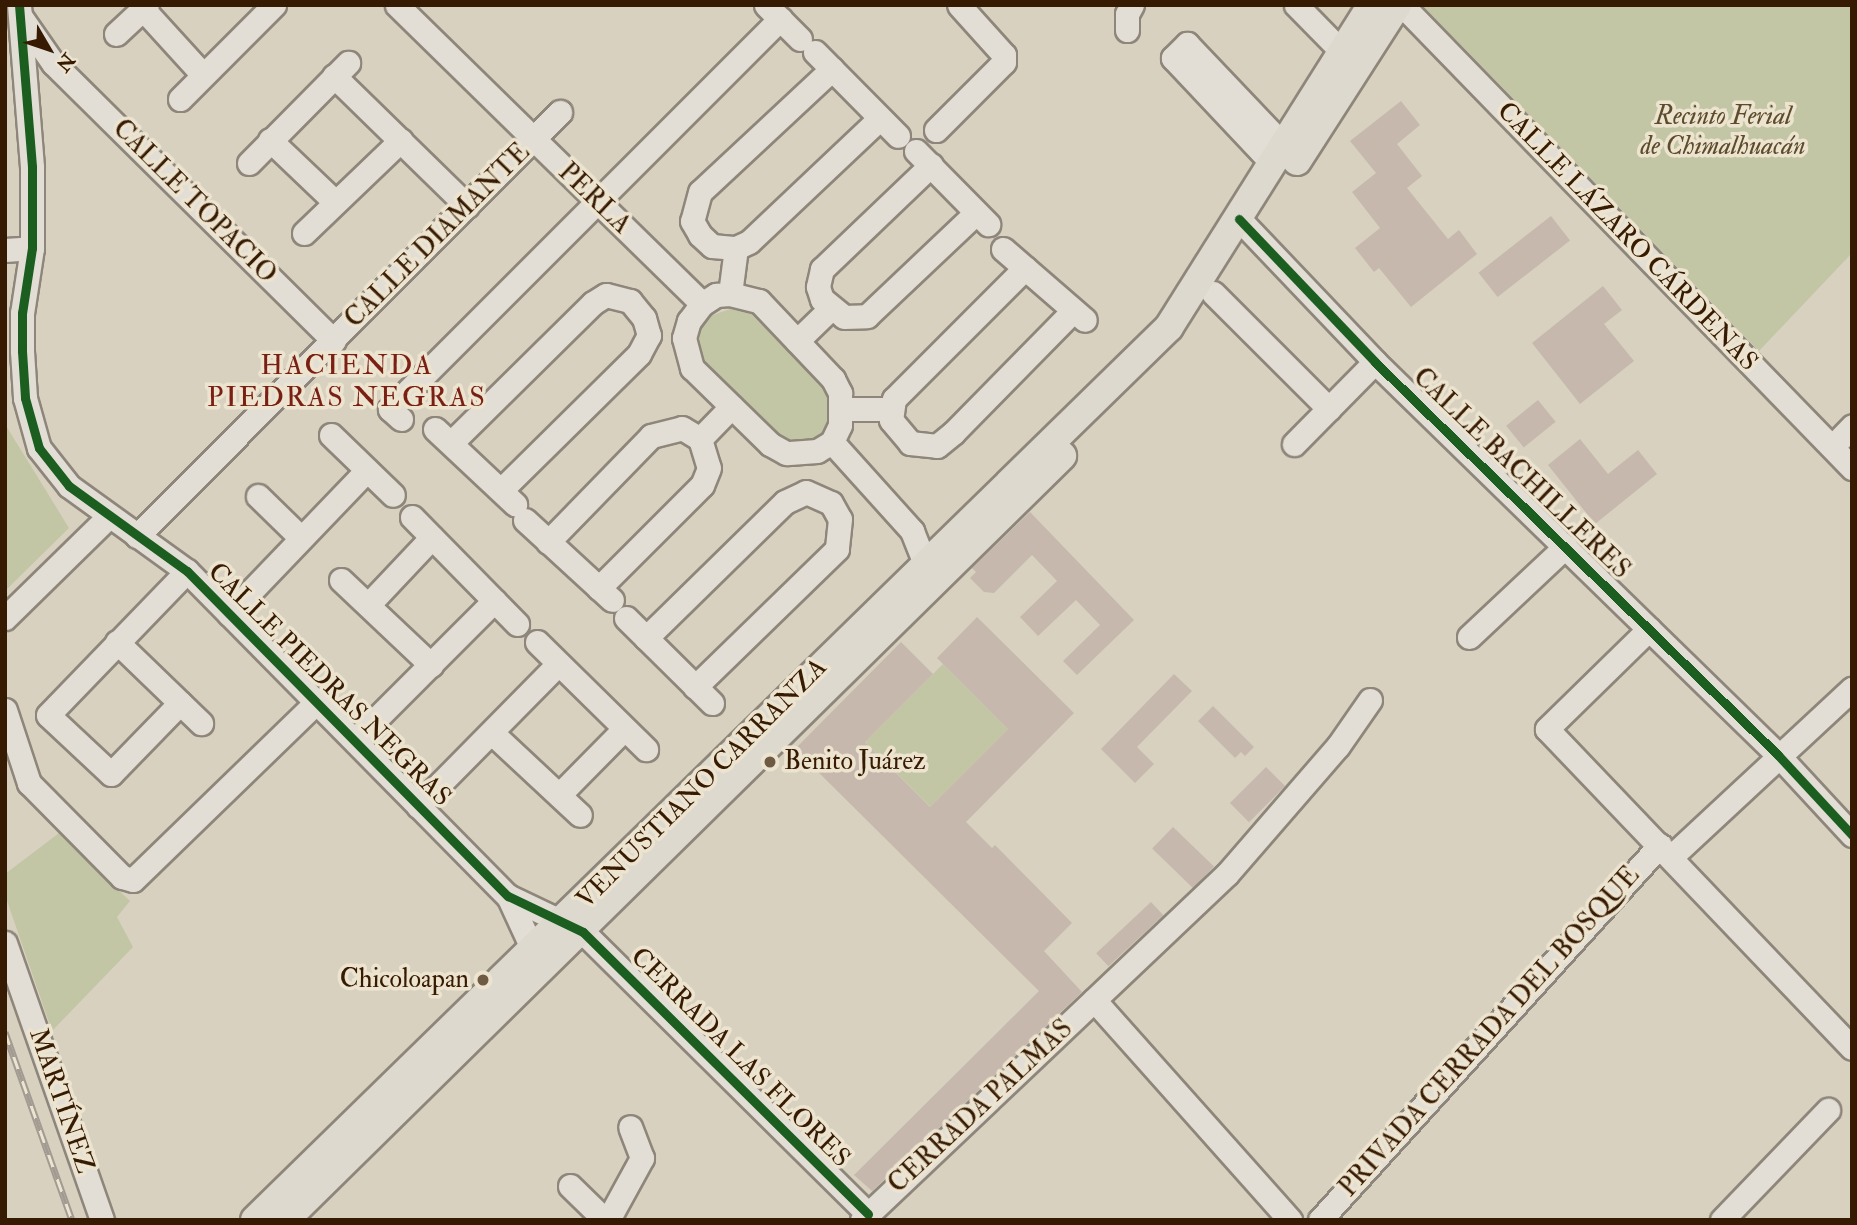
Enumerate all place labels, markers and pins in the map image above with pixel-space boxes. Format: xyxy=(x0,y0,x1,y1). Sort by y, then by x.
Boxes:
place label: Benito Juárez xyxy=(784,746,926,778)
marker: Benito Juárez xyxy=(762,754,778,770)
place label: Chicoloapan xyxy=(340,964,469,996)
marker: Chicoloapan xyxy=(475,972,491,988)

